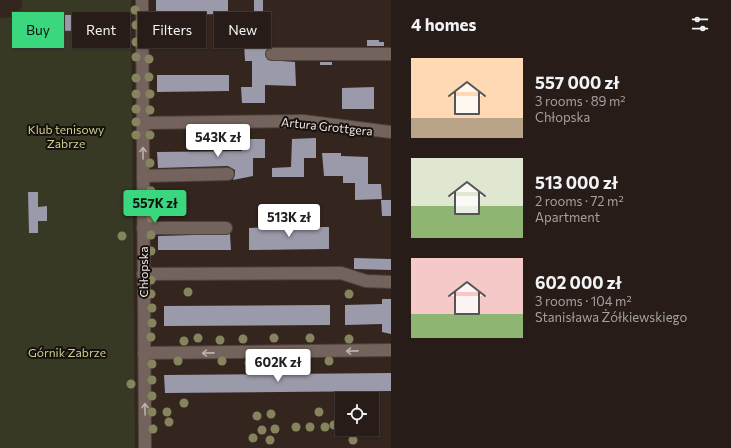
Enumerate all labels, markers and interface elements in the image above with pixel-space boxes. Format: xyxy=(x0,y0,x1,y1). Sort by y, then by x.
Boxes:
chip: Buy xyxy=(12,12,64,48)
chip: Rent xyxy=(72,12,130,48)
chip: Filters xyxy=(138,12,206,48)
chip: New xyxy=(214,12,271,48)
icon: filters xyxy=(689,13,711,35)
text: 4 homes xyxy=(411,14,476,35)
text: 557 000 zł xyxy=(535,72,619,93)
icon: home xyxy=(443,74,491,122)
text: 3 rooms · 89 m² xyxy=(535,93,626,109)
text: Chłopska xyxy=(535,109,590,125)
street label: Artura Grottgera xyxy=(281,114,373,138)
park label: Klub tenisowy Zabrze xyxy=(28,122,104,150)
pin: 543K zł xyxy=(181,124,255,158)
text: 543K zł xyxy=(195,129,241,145)
one-way arrow xyxy=(139,147,147,160)
text: 513 000 zł xyxy=(535,172,618,193)
icon: home xyxy=(443,174,491,222)
pin: 557K zł xyxy=(118,190,192,224)
text: 2 rooms · 72 m² xyxy=(535,193,624,209)
text: 557K zł xyxy=(132,195,178,211)
pin: 513K zł xyxy=(252,204,326,238)
text: 513K zł xyxy=(267,209,311,225)
text: Apartment xyxy=(535,209,600,225)
street label: Chłopska xyxy=(136,246,150,298)
text: 602 000 zł xyxy=(535,272,622,293)
icon: home xyxy=(443,274,491,322)
text: 3 rooms · 104 m² xyxy=(535,293,632,309)
text: Stanisława Żółkiewskiego xyxy=(535,309,687,325)
park label: Górnik Zabrze xyxy=(28,345,106,359)
one-way arrow xyxy=(346,347,359,355)
one-way arrow xyxy=(202,349,215,357)
pin: 602K zł xyxy=(241,349,315,383)
text: 602K zł xyxy=(255,354,301,370)
map controls xyxy=(335,392,379,436)
button: locate xyxy=(335,392,379,436)
one-way arrow xyxy=(141,403,149,416)

